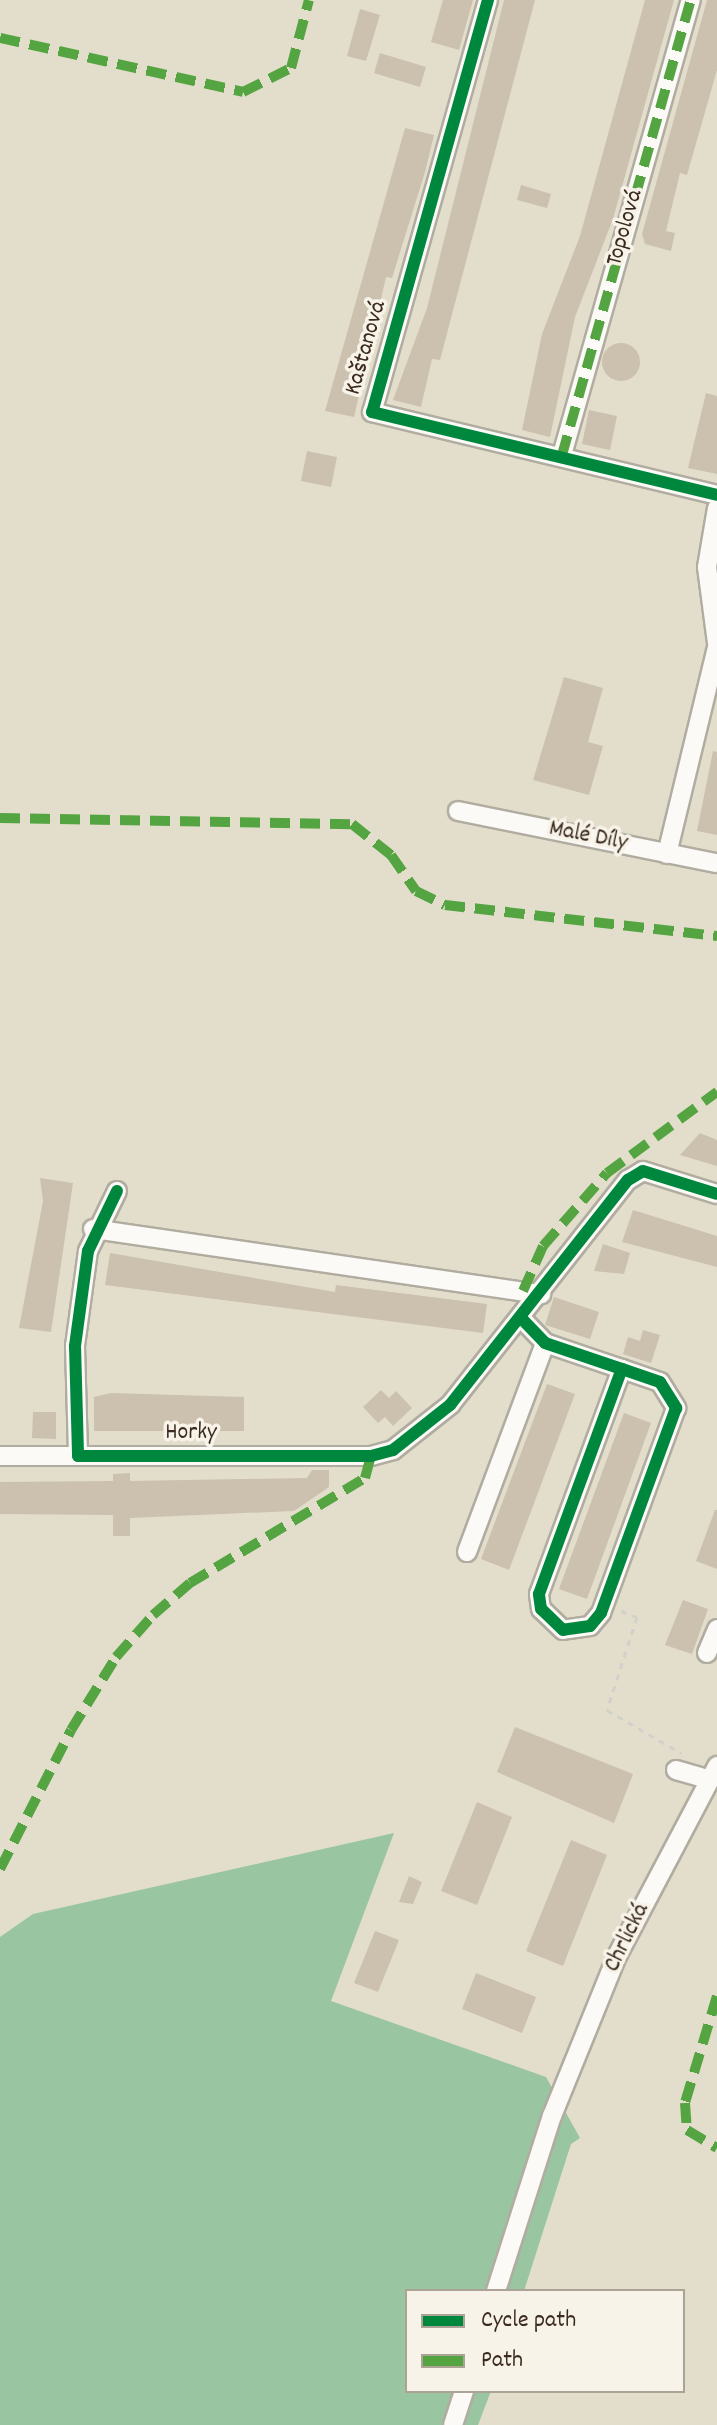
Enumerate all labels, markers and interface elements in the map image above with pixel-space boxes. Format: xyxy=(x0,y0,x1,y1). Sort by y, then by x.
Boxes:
street label: Topolová xyxy=(601,186,651,270)
street label: Kaštanová xyxy=(340,298,394,398)
street label: Malé Díly xyxy=(546,815,630,859)
street label: Horky xyxy=(165,1420,217,1448)
street label: Chrlická xyxy=(599,1899,657,1977)
legend xyxy=(405,2289,685,2393)
text: Cycle path xyxy=(481,2304,576,2338)
text: Path xyxy=(481,2344,523,2378)

